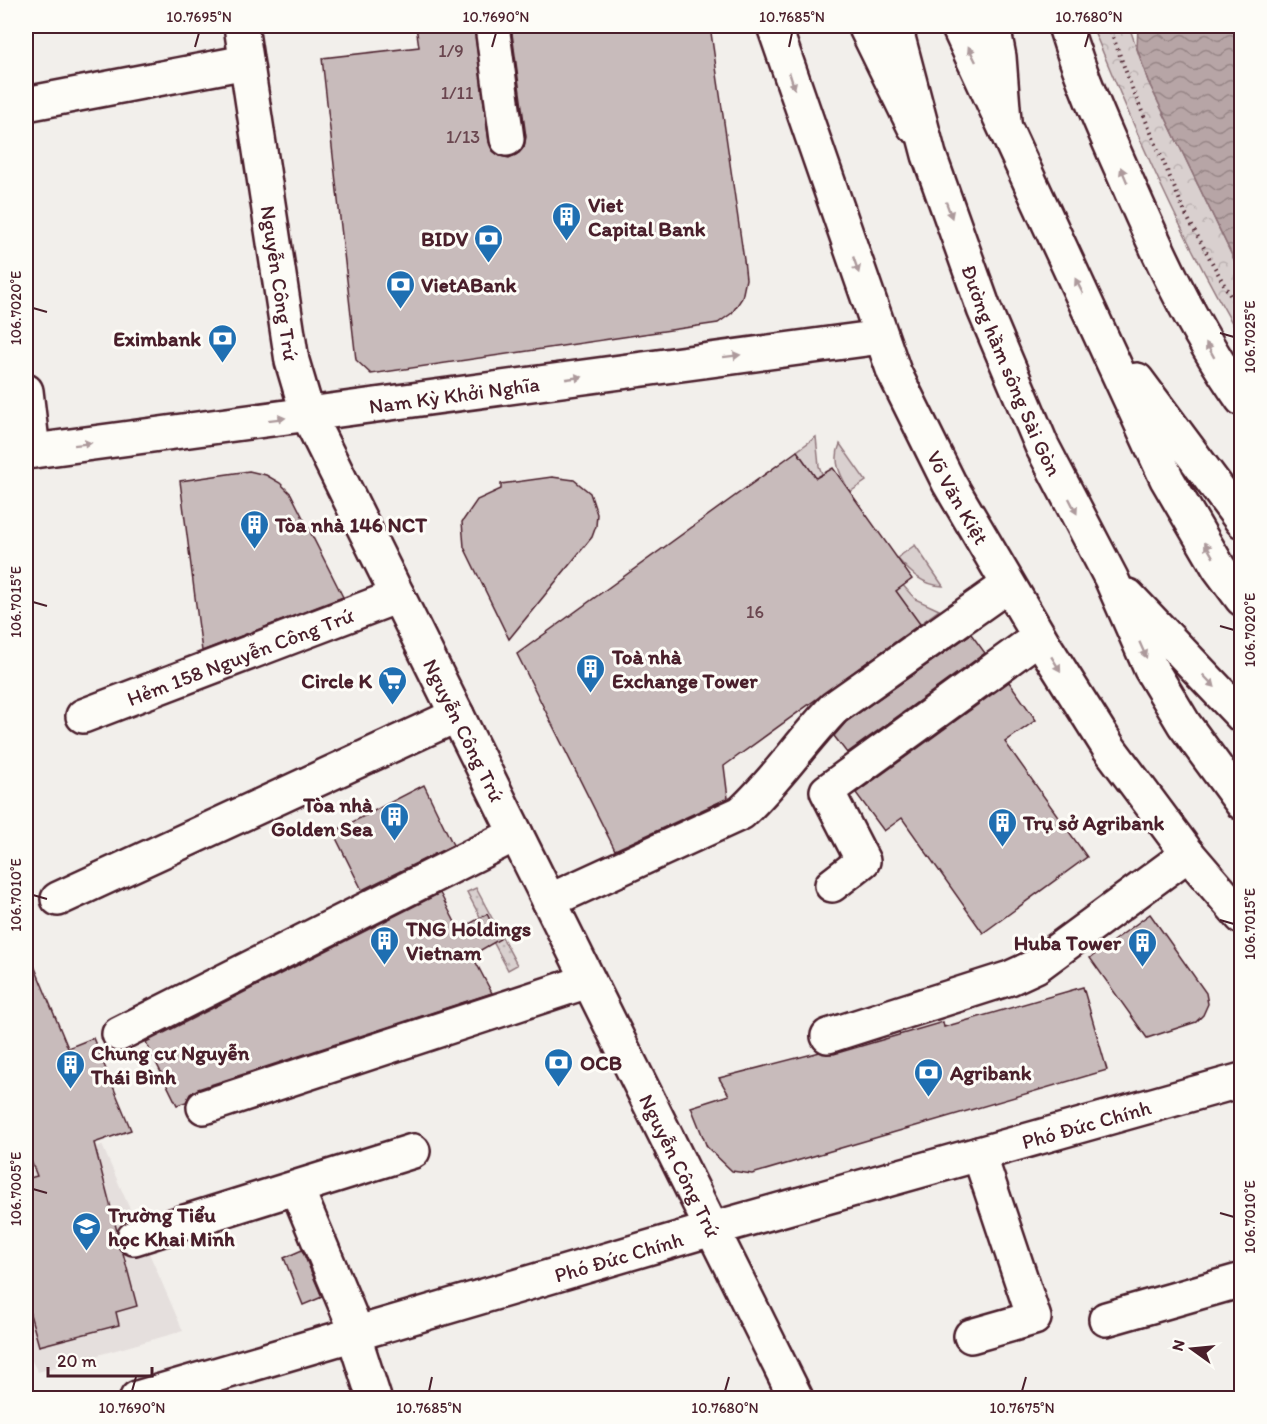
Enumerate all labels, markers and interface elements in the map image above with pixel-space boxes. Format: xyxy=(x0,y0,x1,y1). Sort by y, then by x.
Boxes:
text: 10.7695°N xyxy=(166,8,232,26)
text: 10.7690°N xyxy=(463,8,529,26)
text: 10.7685°N xyxy=(759,8,825,26)
text: 10.7680°N xyxy=(1055,8,1123,26)
house number: 1/9 xyxy=(438,40,464,62)
one-way arrow xyxy=(967,46,976,63)
one-way arrow xyxy=(788,72,797,90)
house number: 1/11 xyxy=(441,82,473,104)
house number: 1/13 xyxy=(446,126,480,148)
one-way arrow xyxy=(1119,166,1129,184)
place label: Viet Capital Bank xyxy=(588,192,706,242)
building icon: Viet Capital Bank xyxy=(551,200,583,242)
one-way arrow xyxy=(944,201,954,219)
street label: Nguyễn Công Trứ xyxy=(256,204,304,363)
bank icon: BIDV xyxy=(473,222,505,264)
place label: BIDV xyxy=(421,226,469,251)
one-way arrow xyxy=(852,256,862,274)
street label: Đường hầm sông Sài Gòn xyxy=(957,261,1068,480)
bank icon: VietABank xyxy=(384,268,416,310)
text: 106.7020°E xyxy=(7,271,25,345)
place label: VietABank xyxy=(421,272,517,297)
one-way arrow xyxy=(1074,278,1083,295)
text: 106.7025°E xyxy=(1241,301,1259,373)
bank icon: Eximbank xyxy=(206,322,238,364)
place label: Eximbank xyxy=(113,326,201,351)
one-way arrow xyxy=(1205,341,1215,358)
one-way arrow xyxy=(723,351,742,361)
street label: Nam Kỳ Khởi Nghĩa xyxy=(367,371,541,418)
one-way arrow xyxy=(565,373,584,382)
one-way arrow xyxy=(267,415,286,424)
one-way arrow xyxy=(74,440,93,449)
street label: Võ Văn Kiệt xyxy=(922,446,995,549)
one-way arrow xyxy=(1068,497,1078,514)
building icon: Tòa nhà 146 NCT xyxy=(238,508,270,550)
place label: Tòa nhà 146 NCT xyxy=(274,512,427,537)
one-way arrow xyxy=(1204,542,1214,559)
text: 106.7015°E xyxy=(7,566,25,638)
text: 106.7020°E xyxy=(1241,593,1259,667)
street label: Hẻm 158 Nguyễn Công Trứ xyxy=(123,601,357,711)
house number: 16 xyxy=(746,601,764,623)
one-way arrow xyxy=(1138,642,1148,660)
place label: Toà nhà Exchange Tower xyxy=(611,644,758,694)
building icon: Toà nhà Exchange Tower xyxy=(575,652,607,694)
street label: Nguyễn Công Trứ xyxy=(418,654,511,806)
one-way arrow xyxy=(1050,656,1061,672)
supermarket icon: Circle K xyxy=(377,664,409,706)
place label: Circle K xyxy=(301,668,373,693)
one-way arrow xyxy=(1202,673,1215,688)
place label: Tòa nhà Golden Sea xyxy=(271,792,374,841)
building icon: Tòa nhà Golden Sea xyxy=(378,800,410,842)
building icon: Trụ sở Agribank xyxy=(986,806,1018,848)
place label: Trụ sở Agribank xyxy=(1022,810,1164,836)
text: 106.7010°E xyxy=(7,858,25,932)
text: 106.7015°E xyxy=(1241,888,1259,960)
place label: TNG Holdings Vietnam xyxy=(405,916,531,965)
building icon: TNG Holdings Vietnam xyxy=(369,924,401,966)
building icon: Huba Tower xyxy=(1126,926,1158,968)
place label: Huba Tower xyxy=(1014,930,1122,955)
place label: Chung cư Nguyễn Thái Bình xyxy=(90,1040,249,1089)
bank icon: OCB xyxy=(543,1046,575,1088)
building icon: Chung cư Nguyễn Thái Bình xyxy=(54,1048,86,1090)
place label: OCB xyxy=(580,1050,622,1075)
bank icon: Agribank xyxy=(913,1056,945,1098)
place label: Agribank xyxy=(949,1060,1032,1086)
street label: Nguyễn Công Trứ xyxy=(635,1090,727,1242)
street label: Phó Đức Chính xyxy=(1019,1094,1154,1154)
text: 106.7005°E xyxy=(7,1152,25,1226)
text: 106.7010°E xyxy=(1241,1180,1259,1254)
place label: Trường Tiểu học Khai Minh xyxy=(107,1202,235,1251)
school or university icon: Trường Tiểu học Khai Minh xyxy=(71,1210,103,1252)
street label: Phó Đức Chính xyxy=(551,1226,687,1287)
north arrow xyxy=(1162,1319,1222,1379)
text: N xyxy=(1167,1338,1189,1353)
scale bar xyxy=(48,1340,152,1378)
text: 20 m xyxy=(57,1350,97,1372)
text: 10.7690°N xyxy=(99,1399,165,1417)
text: 10.7685°N xyxy=(396,1399,462,1417)
text: 10.7680°N xyxy=(691,1399,759,1417)
text: 10.7675°N xyxy=(989,1399,1055,1417)

